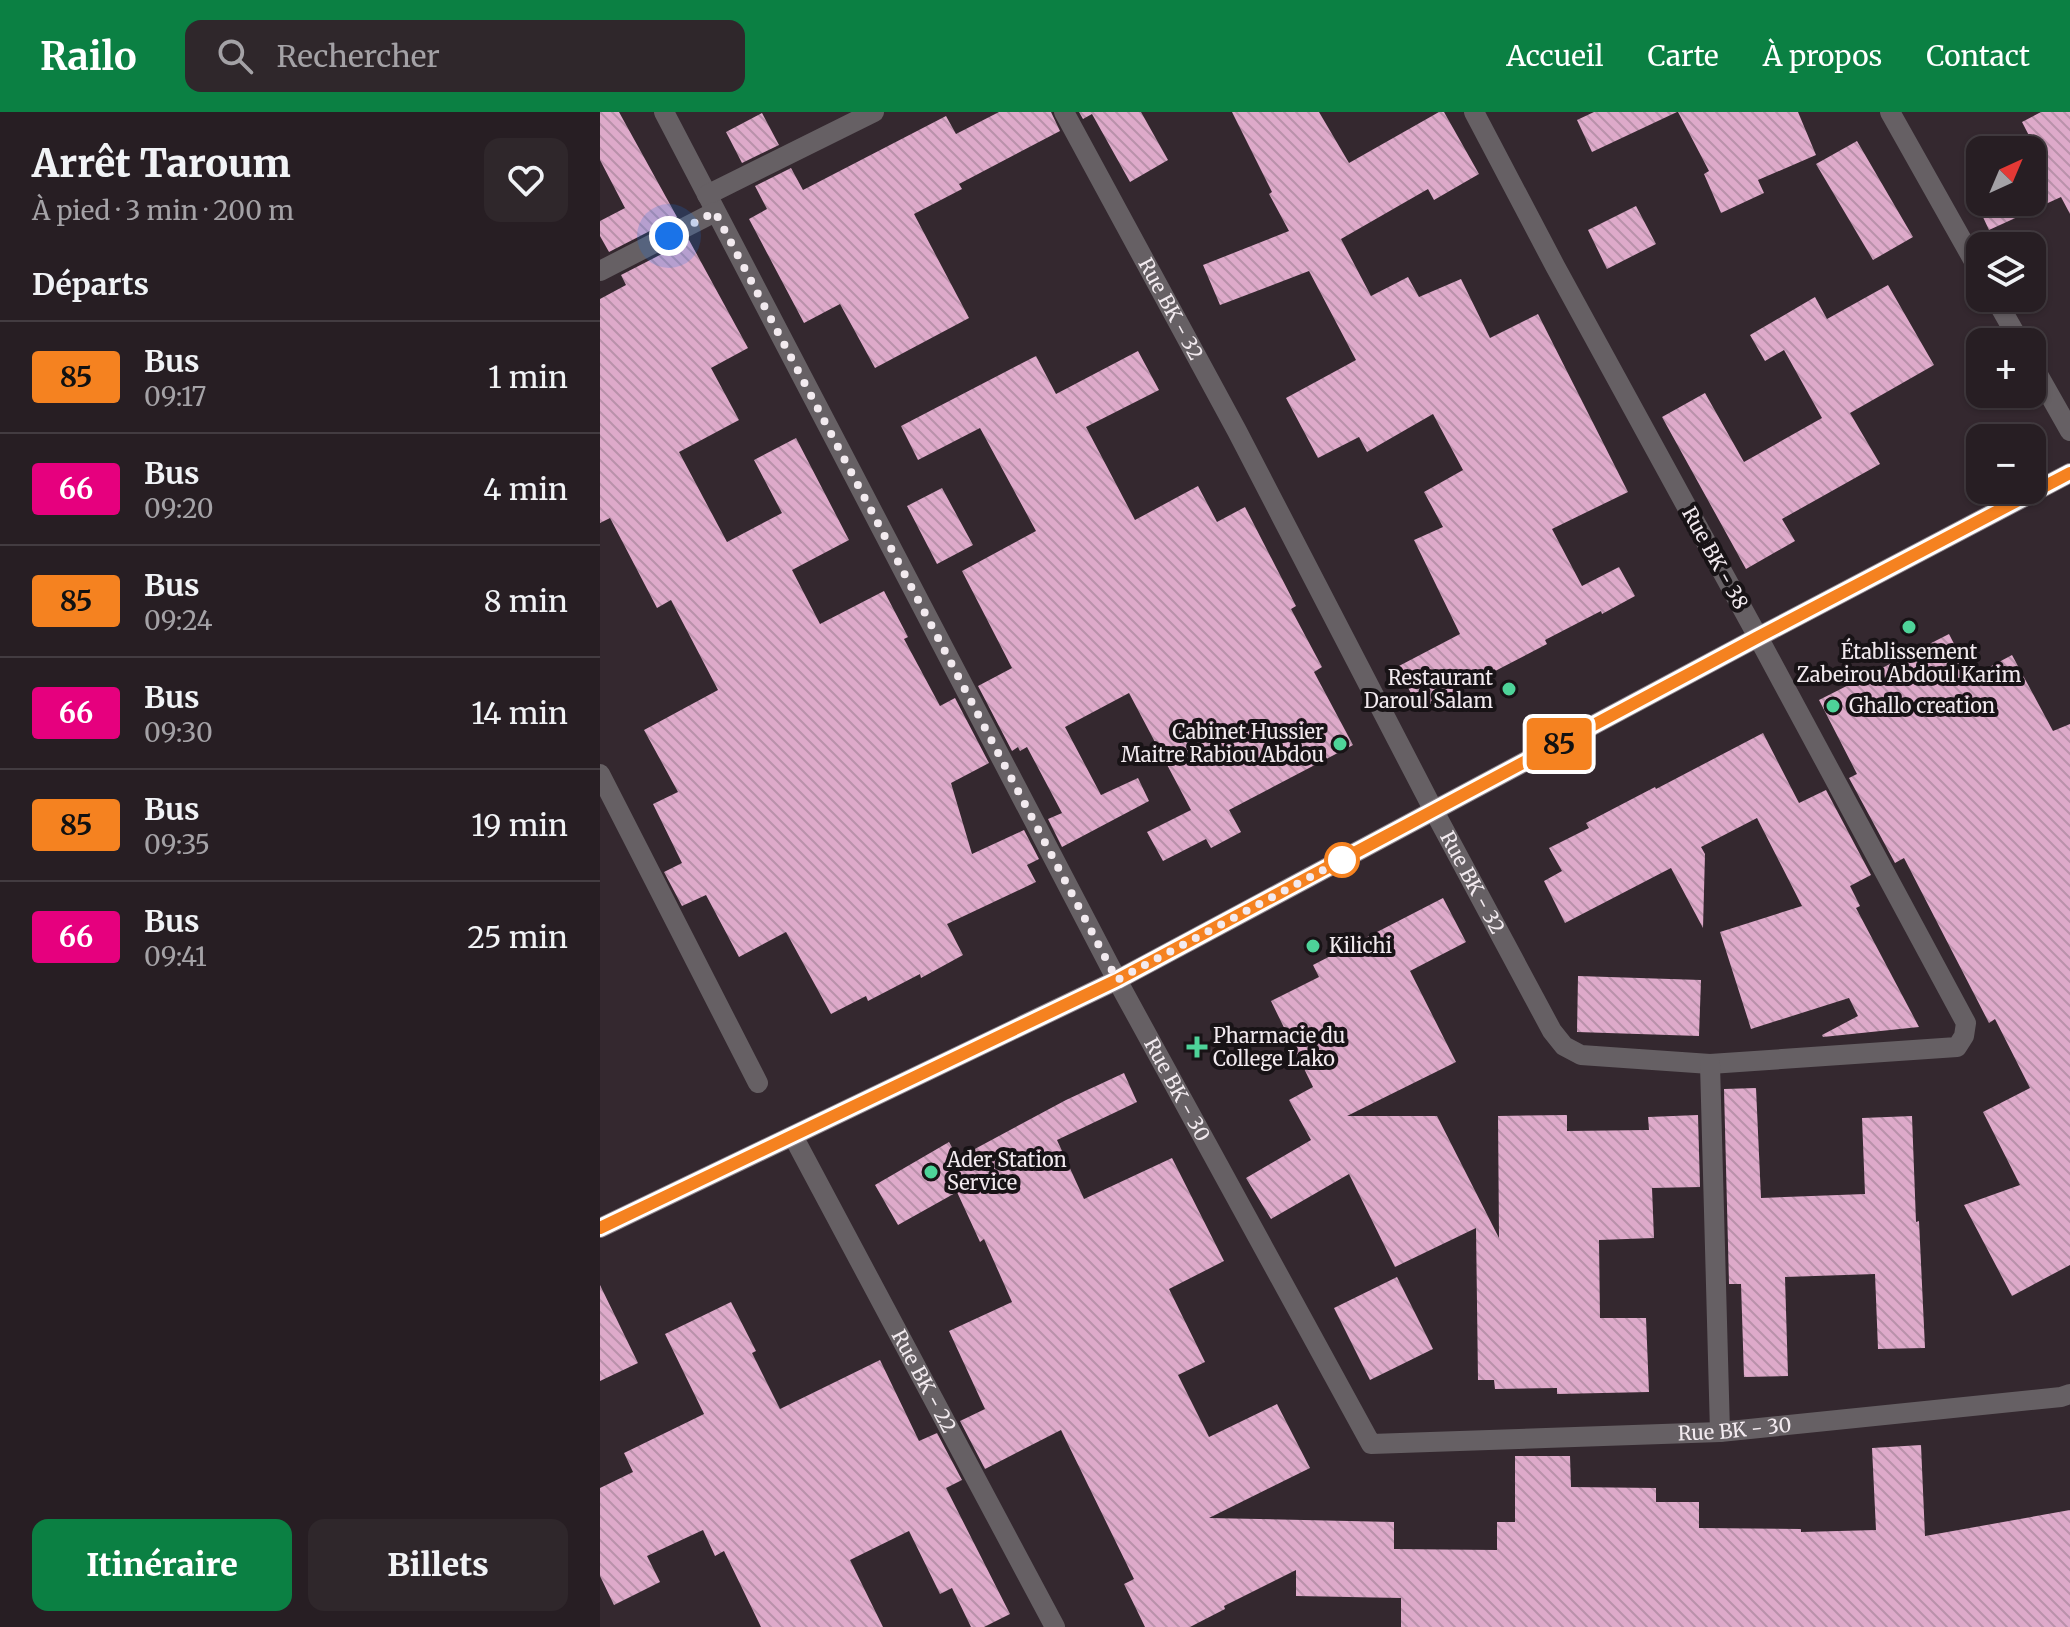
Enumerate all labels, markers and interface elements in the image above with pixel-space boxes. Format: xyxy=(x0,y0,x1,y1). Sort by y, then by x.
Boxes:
search box xyxy=(185,20,745,92)
text: Railo xyxy=(40,33,137,80)
icon: search xyxy=(213,34,257,78)
text: Rechercher xyxy=(277,37,440,75)
text: Accueil xyxy=(1506,38,1604,74)
text: Carte xyxy=(1648,38,1719,74)
text: À propos xyxy=(1763,38,1882,74)
text: Contact xyxy=(1926,38,2030,74)
north arrow xyxy=(1966,136,2046,216)
map controls xyxy=(1966,136,2046,504)
button: heart xyxy=(484,138,568,222)
text: Arrêt Taroum xyxy=(32,140,291,187)
text: À pied · 3 min · 200 m xyxy=(32,194,294,227)
your location xyxy=(649,216,689,256)
button: layers xyxy=(1966,232,2046,312)
street label: Rue BK - 32 xyxy=(1133,253,1209,364)
text: Départs xyxy=(32,265,149,303)
button: + xyxy=(1966,328,2046,408)
text: Bus xyxy=(144,342,200,380)
text: 1 min xyxy=(488,358,568,396)
text: 85 xyxy=(60,359,92,395)
text: 09:17 xyxy=(144,380,206,413)
button: − xyxy=(1966,424,2046,504)
text: Bus xyxy=(144,454,200,492)
text: 4 min xyxy=(483,470,568,508)
text: 66 xyxy=(59,471,93,507)
text: 09:20 xyxy=(144,492,214,525)
street label: Rue BK - 38 xyxy=(1677,502,1754,613)
text: Bus xyxy=(144,566,200,604)
text: 8 min xyxy=(484,582,568,620)
text: 85 xyxy=(60,583,92,619)
text: 09:24 xyxy=(144,604,213,637)
marker: Établissement Zabeirou Abdoul Karim xyxy=(1900,618,1918,636)
place label: Établissement Zabeirou Abdoul Karim xyxy=(1797,637,2022,687)
place label: Restaurant Daroul Salam xyxy=(1364,665,1493,713)
text: Bus xyxy=(144,678,200,716)
marker: Restaurant Daroul Salam xyxy=(1500,680,1518,698)
place label: Ghallo creation xyxy=(1849,693,1995,718)
text: 14 min xyxy=(471,694,568,732)
text: 66 xyxy=(59,695,93,731)
marker: Ghallo creation xyxy=(1824,697,1842,715)
text: 09:30 xyxy=(144,716,213,749)
line badge: 85 xyxy=(1523,718,1595,770)
place label: Cabinet Hussier Maitre Rabiou Abdou xyxy=(1121,719,1324,767)
text: 85 xyxy=(1543,726,1575,762)
marker: Cabinet Hussier Maitre Rabiou Abdou xyxy=(1331,735,1349,753)
text: Bus xyxy=(144,790,200,828)
text: 19 min xyxy=(471,806,568,844)
text: 85 xyxy=(60,807,92,843)
street label: Rue BK - 32 xyxy=(1435,827,1510,938)
text: 09:35 xyxy=(144,828,210,861)
unlabelled marker xyxy=(1325,843,1359,877)
text: Bus xyxy=(144,902,200,940)
text: 25 min xyxy=(467,918,568,956)
text: 66 xyxy=(59,919,93,955)
place label: Kilichi xyxy=(1329,933,1392,958)
marker: Kilichi xyxy=(1304,937,1322,955)
text: 09:41 xyxy=(144,940,207,973)
place label: Pharmacie du College Lako xyxy=(1213,1023,1345,1071)
street label: Rue BK - 30 xyxy=(1139,1033,1216,1145)
marker: Pharmacie du College Lako xyxy=(1188,1038,1206,1056)
place label: Ader Station Service xyxy=(946,1147,1067,1195)
marker: Ader Station Service xyxy=(922,1163,940,1181)
street label: Rue BK - 22 xyxy=(887,1325,962,1437)
street label: Rue BK - 30 xyxy=(1677,1412,1793,1445)
button: Itinéraire xyxy=(32,1519,292,1611)
button: Billets xyxy=(308,1519,568,1611)

